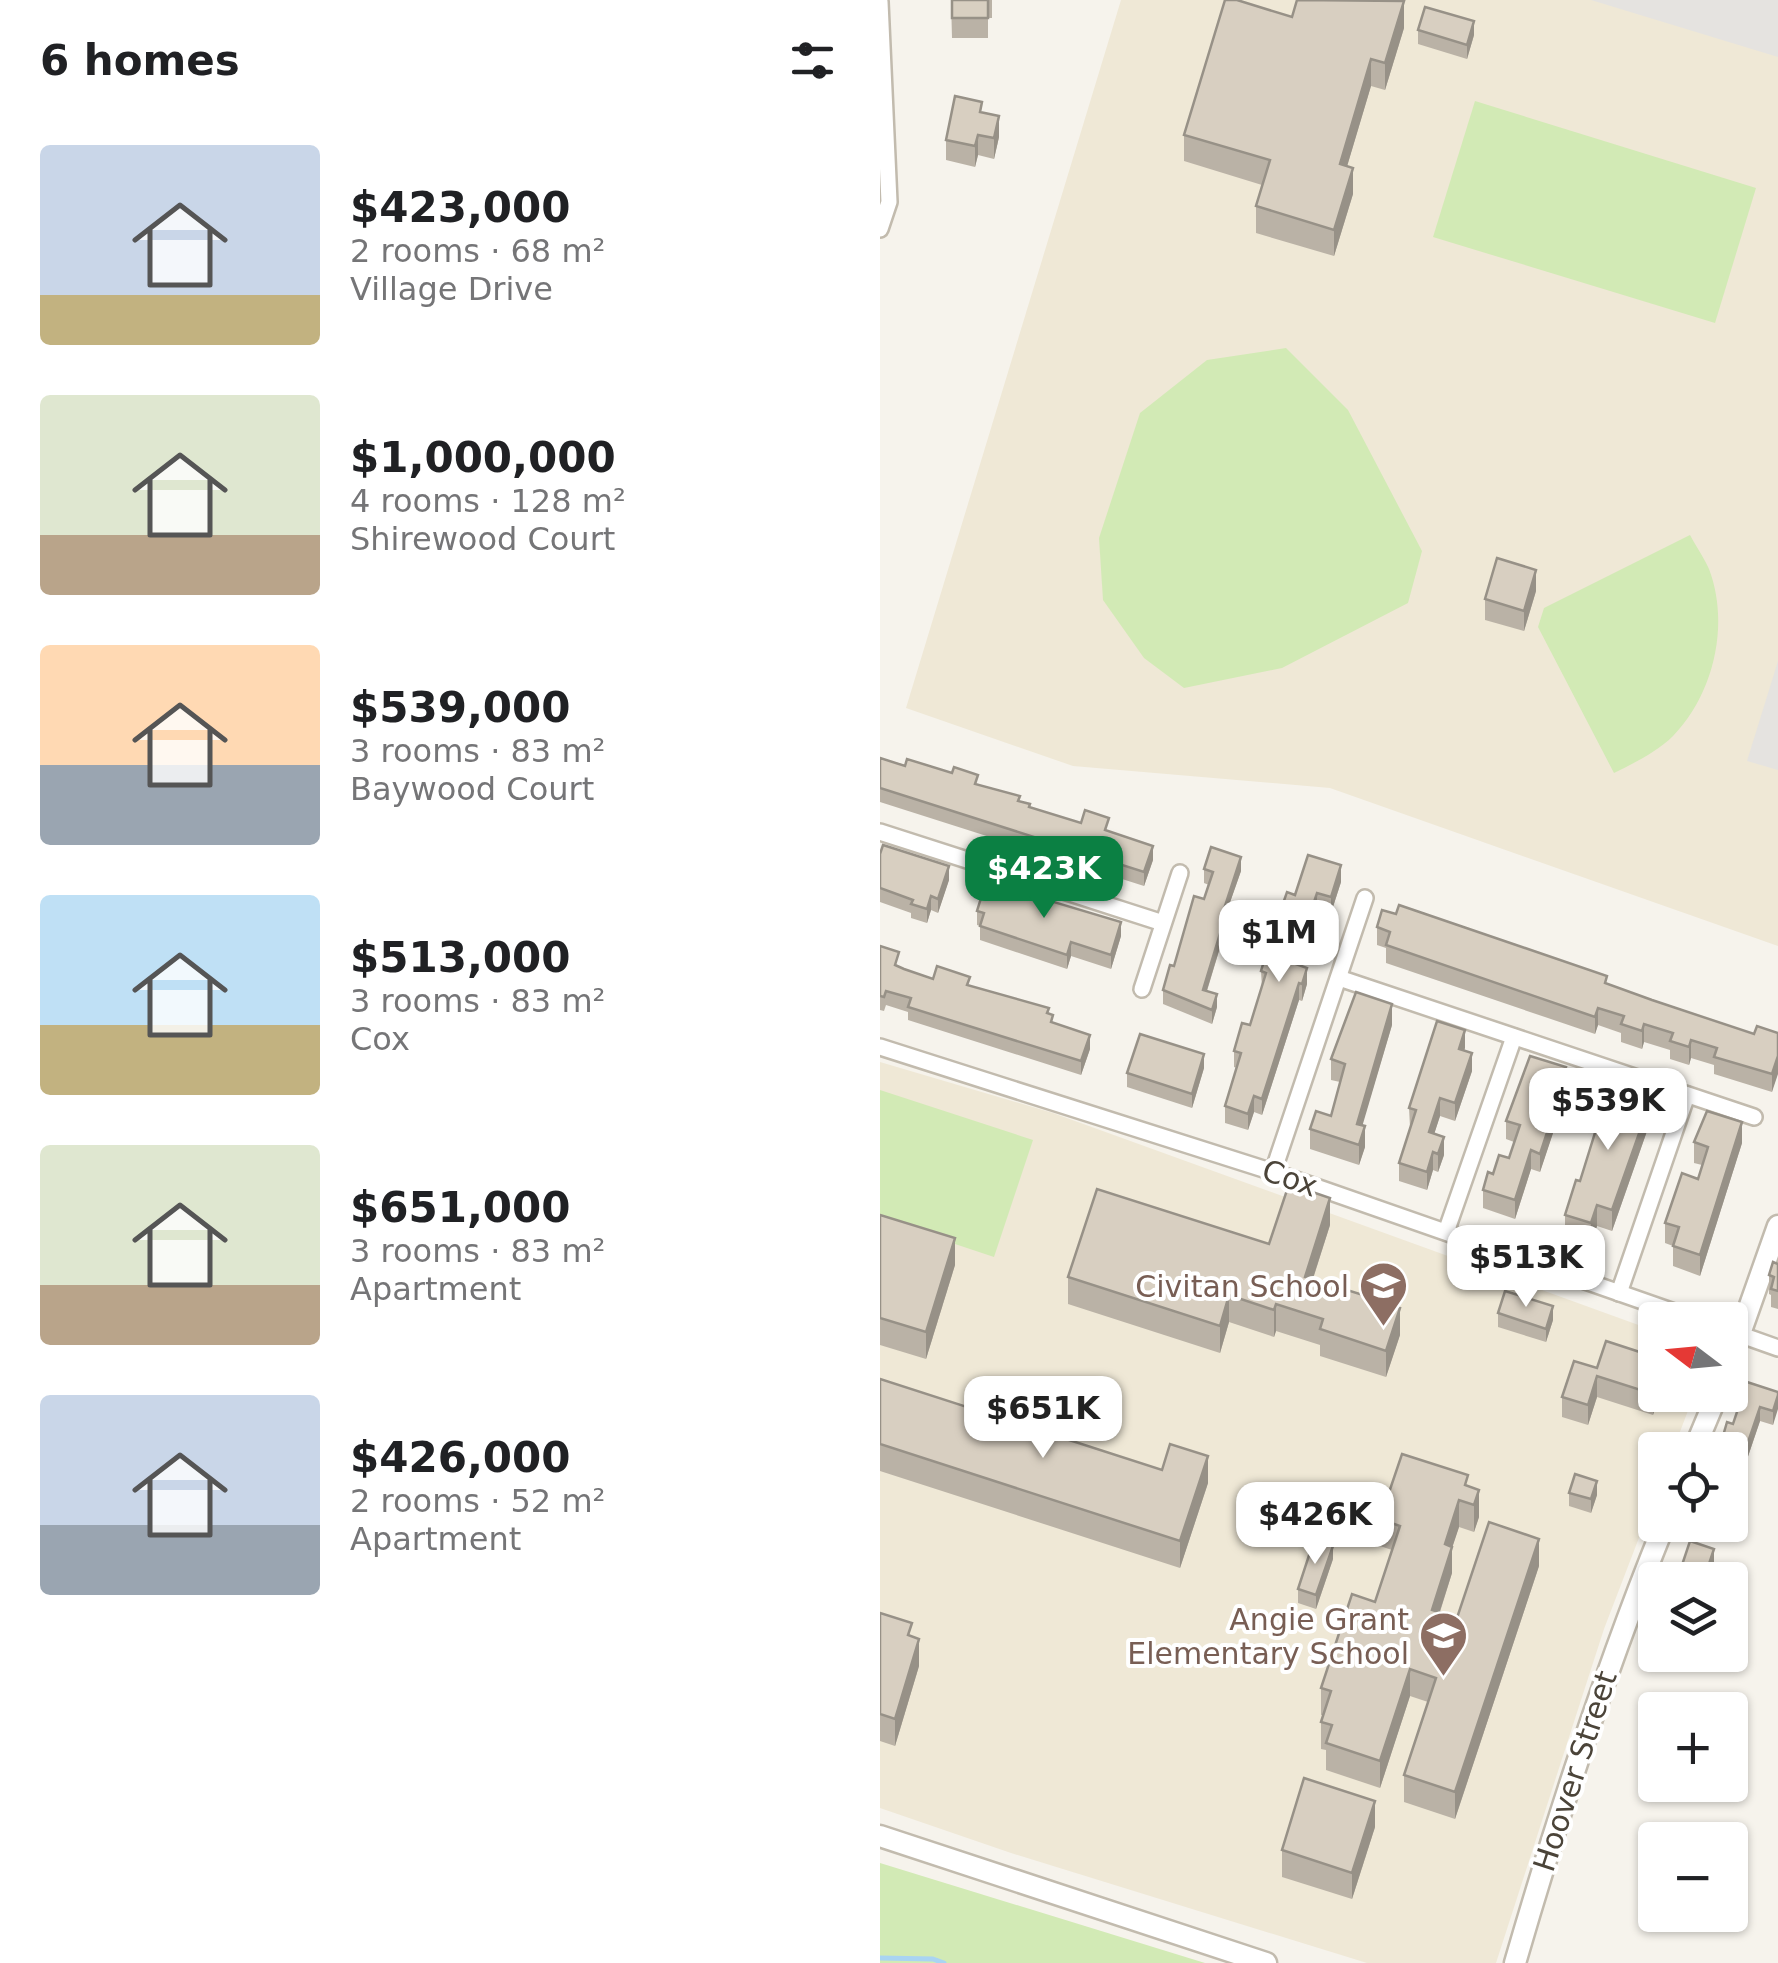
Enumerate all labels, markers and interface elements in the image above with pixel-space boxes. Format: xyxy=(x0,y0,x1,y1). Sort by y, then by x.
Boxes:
icon: filters xyxy=(785,33,840,88)
text: 6 homes xyxy=(40,36,240,85)
text: $423,000 xyxy=(350,183,571,232)
icon: home xyxy=(120,185,240,305)
text: 2 rooms · 68 m² xyxy=(350,232,605,270)
text: Village Drive xyxy=(350,270,553,308)
text: $1,000,000 xyxy=(350,433,616,482)
icon: home xyxy=(120,435,240,555)
text: 4 rooms · 128 m² xyxy=(350,482,626,520)
text: Shirewood Court xyxy=(350,520,615,558)
text: $539,000 xyxy=(350,683,571,732)
icon: home xyxy=(120,685,240,805)
text: 3 rooms · 83 m² xyxy=(350,732,605,770)
text: Baywood Court xyxy=(350,770,594,808)
pin: $423K xyxy=(974,836,1114,921)
text: $423K xyxy=(987,849,1101,887)
pin: $1M xyxy=(1231,900,1327,985)
text: $1M xyxy=(1241,913,1317,951)
text: $513,000 xyxy=(350,933,571,982)
icon: home xyxy=(120,935,240,1055)
text: 3 rooms · 83 m² xyxy=(350,982,605,1020)
text: Cox xyxy=(350,1020,410,1058)
pin: $539K xyxy=(1538,1068,1678,1153)
text: $539K xyxy=(1551,1081,1665,1119)
street label: Cox xyxy=(1258,1152,1322,1204)
text: $651,000 xyxy=(350,1183,571,1232)
icon: home xyxy=(120,1185,240,1305)
pin: $513K xyxy=(1456,1225,1596,1310)
text: 3 rooms · 83 m² xyxy=(350,1232,605,1270)
text: $513K xyxy=(1469,1238,1583,1276)
school or university icon: Civitan School xyxy=(1358,1260,1410,1328)
place label: Civitan School xyxy=(1135,1269,1349,1304)
text: Apartment xyxy=(350,1270,521,1308)
north arrow xyxy=(1638,1302,1748,1412)
map controls xyxy=(1638,1302,1748,1932)
pin: $651K xyxy=(973,1376,1113,1461)
text: $651K xyxy=(986,1389,1100,1427)
button: locate xyxy=(1638,1432,1748,1542)
text: $426,000 xyxy=(350,1433,571,1482)
icon: home xyxy=(120,1435,240,1555)
text: 2 rooms · 52 m² xyxy=(350,1482,605,1520)
pin: $426K xyxy=(1245,1482,1385,1567)
text: $426K xyxy=(1258,1495,1372,1533)
text: Apartment xyxy=(350,1520,521,1558)
button: layers xyxy=(1638,1562,1748,1672)
place label: Angie Grant Elementary School xyxy=(1127,1602,1409,1671)
school or university icon: Angie Grant Elementary School xyxy=(1418,1610,1470,1678)
street label: Hoover Street xyxy=(1526,1666,1624,1876)
button: + xyxy=(1638,1692,1748,1802)
button: − xyxy=(1638,1822,1748,1932)

